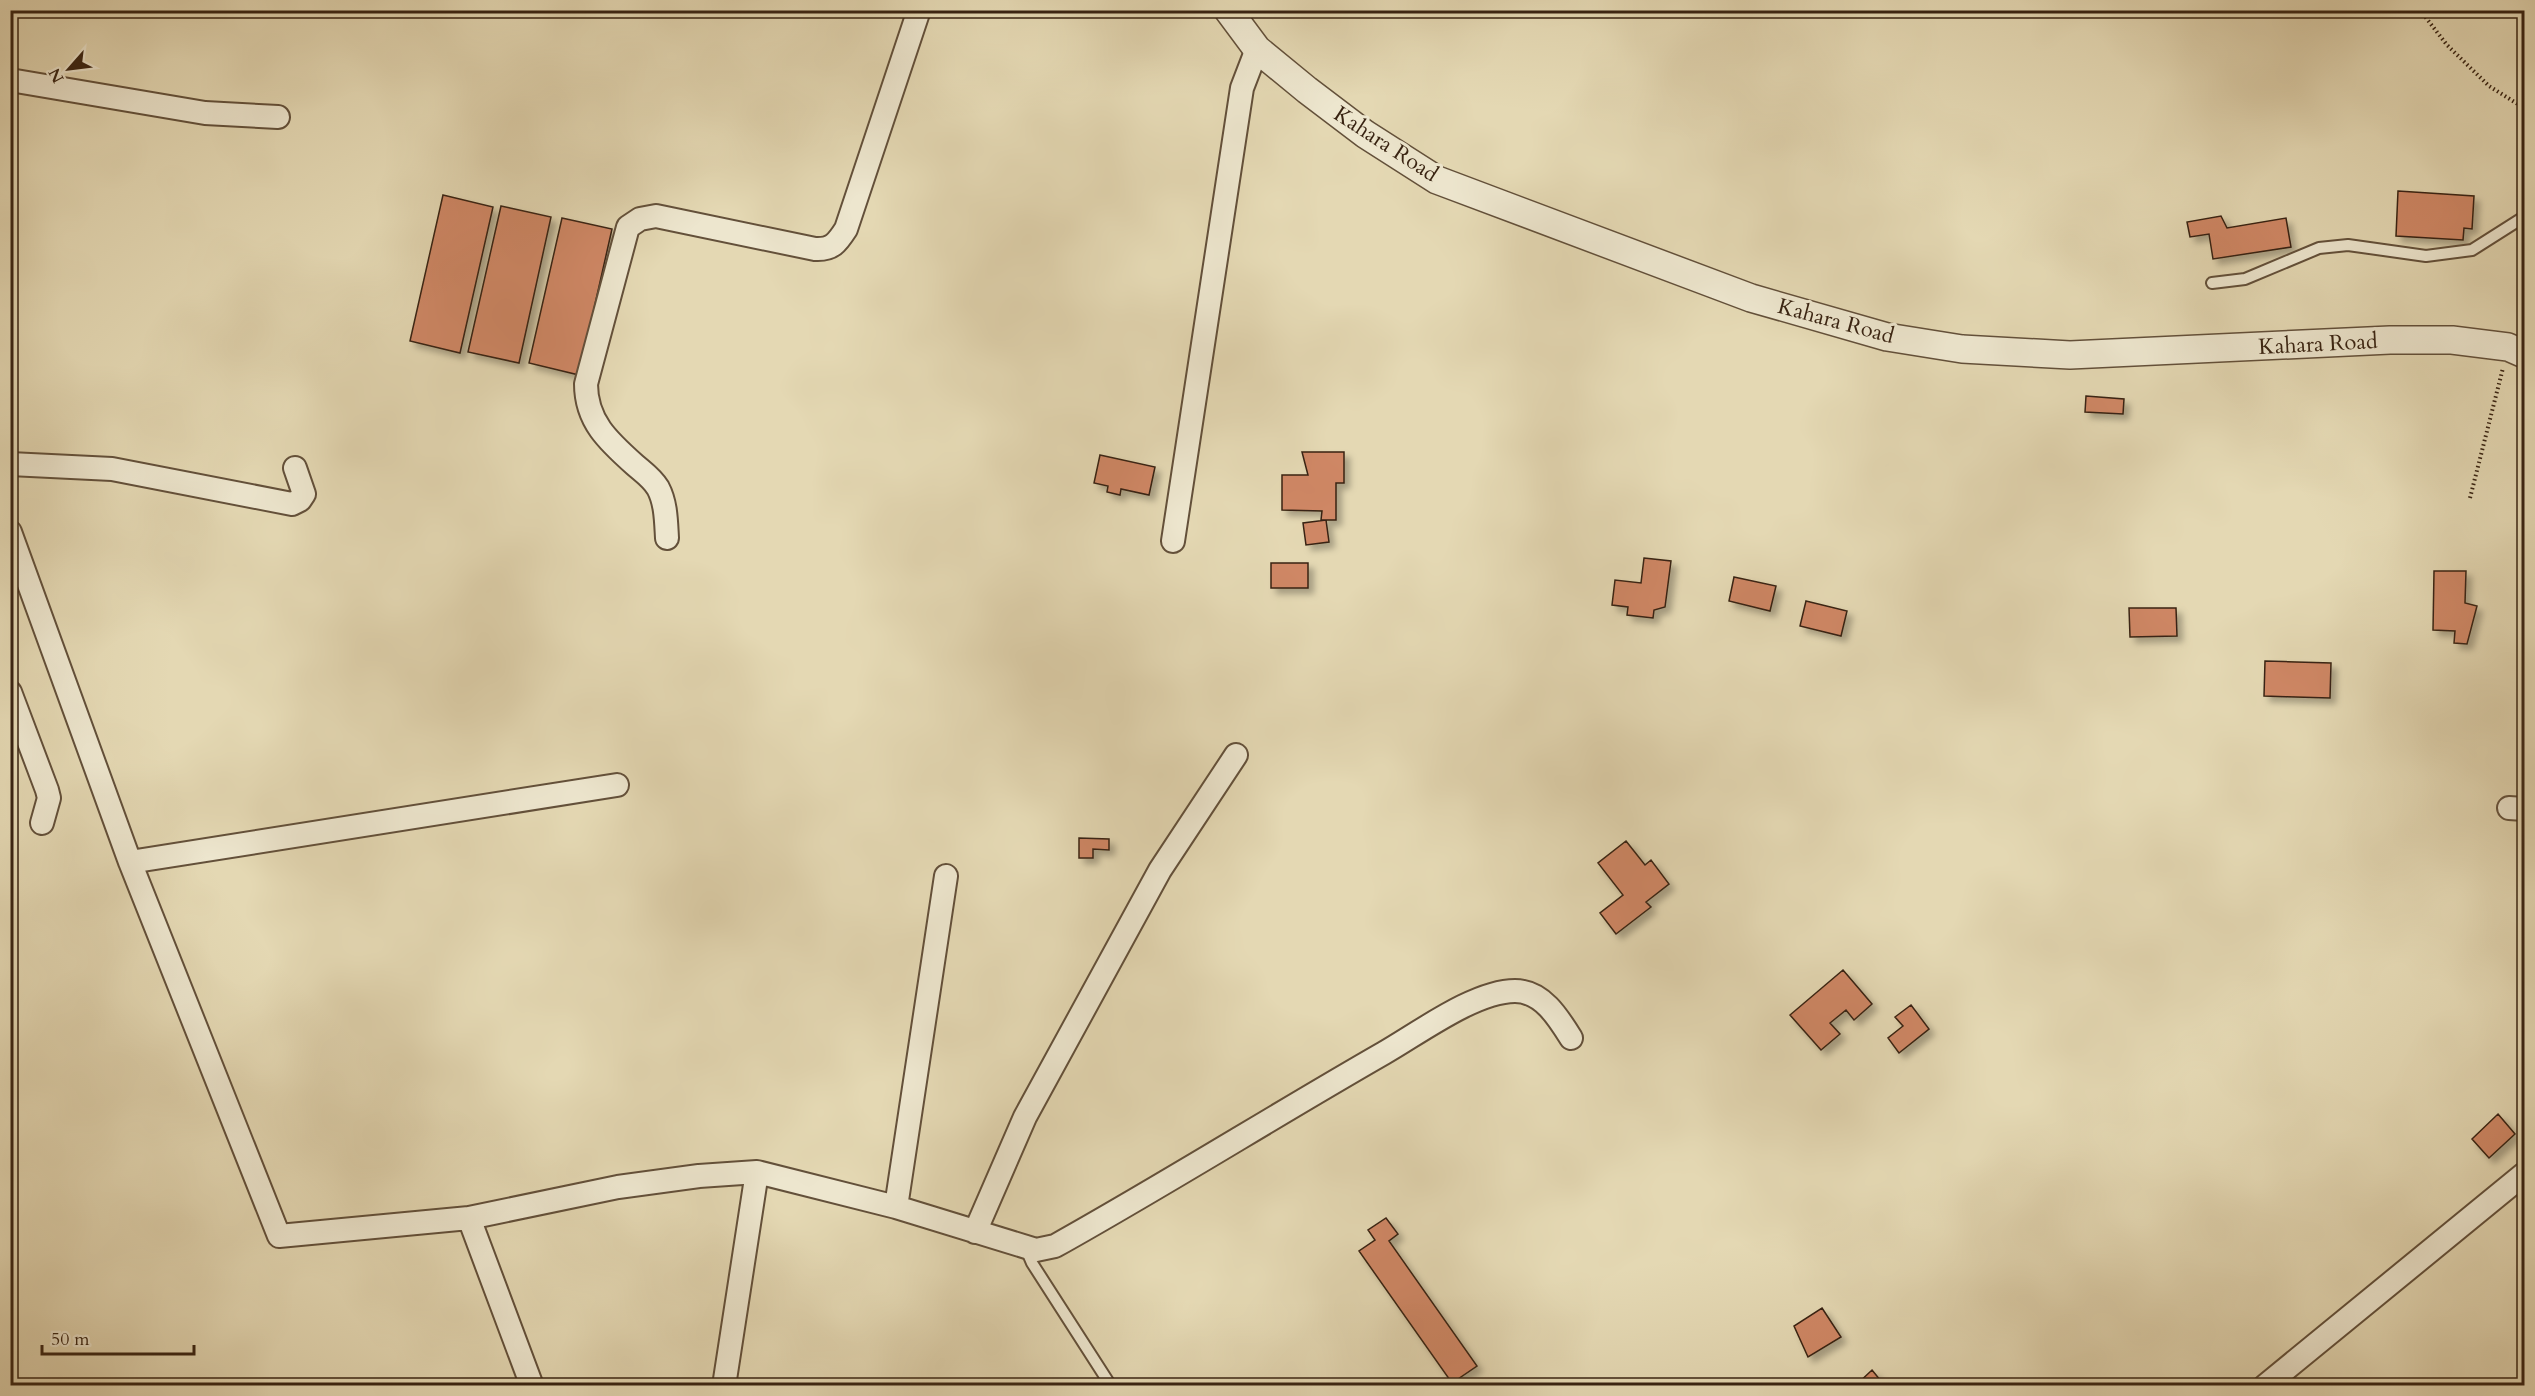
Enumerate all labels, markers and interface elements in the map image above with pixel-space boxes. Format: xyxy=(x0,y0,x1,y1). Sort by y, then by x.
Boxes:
north arrow xyxy=(39,39,99,99)
text: N xyxy=(44,64,70,87)
street label: Kahara Road xyxy=(1328,99,1444,189)
street label: Kahara Road xyxy=(1775,291,1898,351)
street label: Kahara Road xyxy=(2258,326,2379,362)
scale bar xyxy=(42,1318,194,1356)
text: 50 m xyxy=(51,1327,90,1352)

